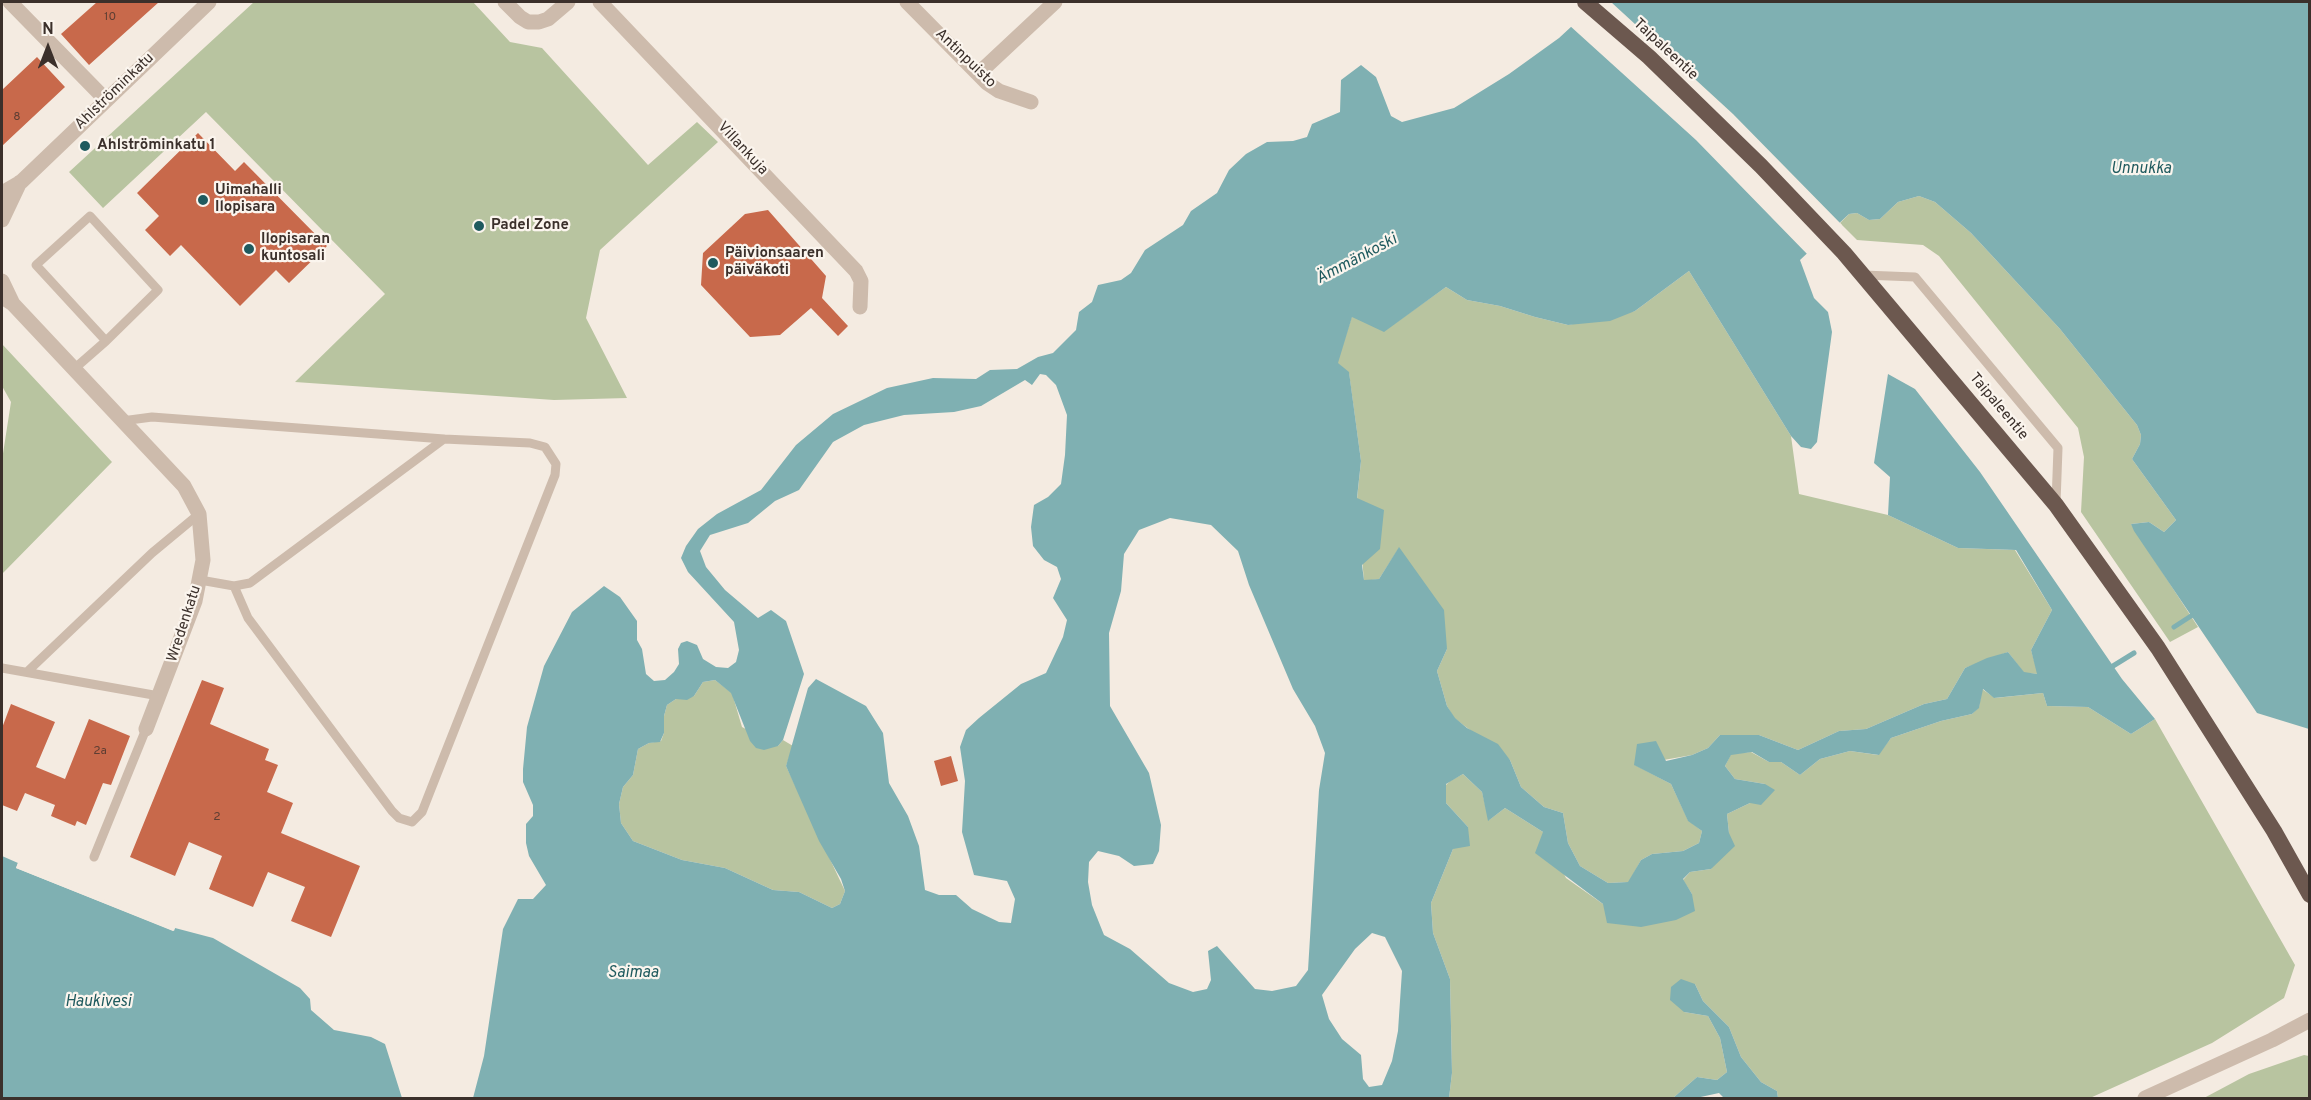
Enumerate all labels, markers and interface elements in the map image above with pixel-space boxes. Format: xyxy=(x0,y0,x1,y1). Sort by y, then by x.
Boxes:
house number: 10 xyxy=(104,11,116,25)
street label: Taipaleentie xyxy=(1629,15,1701,85)
north arrow xyxy=(18,18,78,78)
text: N xyxy=(42,20,54,40)
street label: Antinpuisto xyxy=(931,26,999,92)
street label: Ahlströminkatu xyxy=(72,50,158,134)
house number: 8 xyxy=(13,111,21,125)
street label: Villankuja xyxy=(713,119,771,179)
place label: Ahlströminkatu 1 xyxy=(97,137,216,155)
marker: Ahlströminkatu 1 xyxy=(78,139,92,153)
water label: Unnukka xyxy=(2111,160,2171,180)
place label: Uimahalli Ilopisara xyxy=(215,182,282,217)
marker: Uimahalli Ilopisara xyxy=(196,193,210,207)
place label: Padel Zone xyxy=(491,217,569,235)
marker: Padel Zone xyxy=(472,219,486,233)
place label: Ilopisaran kuntosali xyxy=(261,231,330,266)
water label: Ämmänkoski xyxy=(1313,231,1401,289)
marker: Ilopisaran kuntosali xyxy=(242,242,256,256)
place label: Päivionsaaren päiväkoti xyxy=(725,245,824,280)
marker: Päivionsaaren päiväkoti xyxy=(706,256,720,270)
street label: Taipaleentie xyxy=(1965,370,2031,444)
street label: Wredenkatu xyxy=(164,583,206,665)
house number: 2a xyxy=(93,745,107,759)
house number: 2 xyxy=(213,811,221,825)
water label: Saimaa xyxy=(608,964,658,984)
water label: Haukivesi xyxy=(65,993,131,1013)

